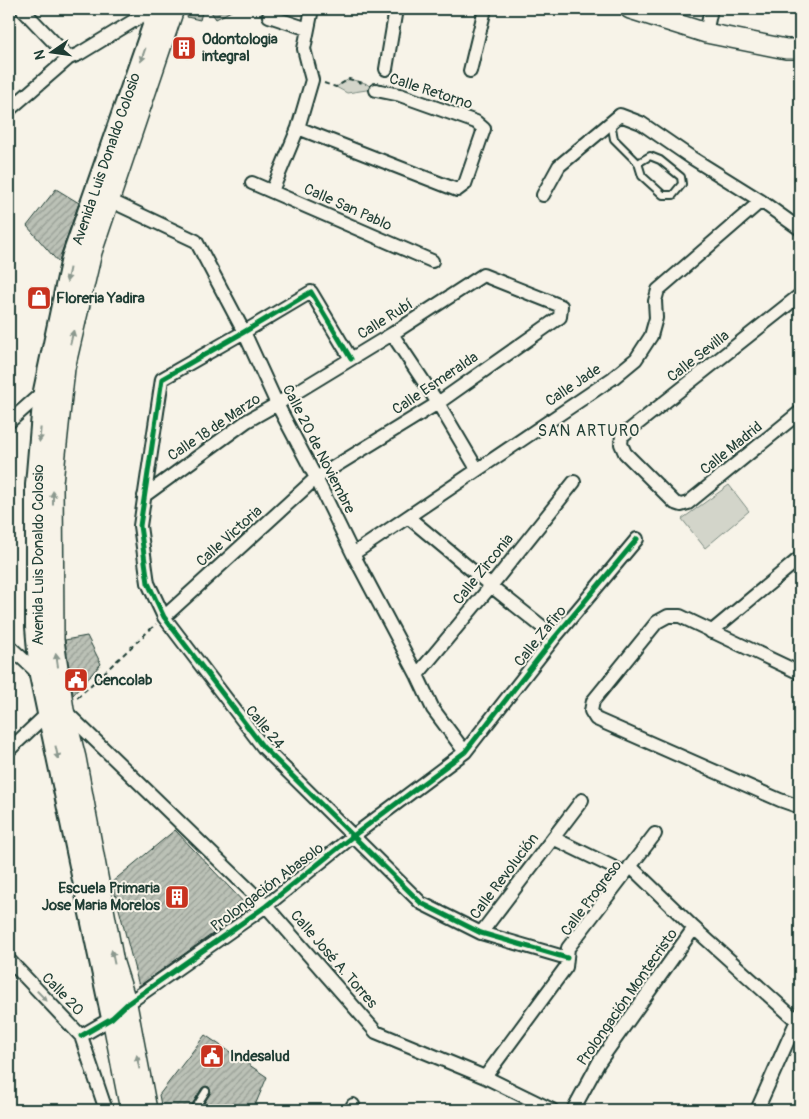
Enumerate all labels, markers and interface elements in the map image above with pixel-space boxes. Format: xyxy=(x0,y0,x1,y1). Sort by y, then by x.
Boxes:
north arrow xyxy=(28,28,78,78)
place label: Odontologia integral xyxy=(202,30,278,66)
building icon: Odontologia integral xyxy=(171,35,197,61)
text: N xyxy=(30,48,49,61)
one-way arrow xyxy=(139,48,147,63)
street label: Calle Retorno xyxy=(387,69,475,114)
street label: Avenida Luis Donaldo Colosio xyxy=(68,70,145,248)
street label: Calle San Pablo xyxy=(301,180,395,235)
one-way arrow xyxy=(64,267,72,283)
shop icon: Floreria Yadira xyxy=(26,285,52,311)
place label: Floreria Yadira xyxy=(56,289,145,308)
street label: Calle Rubí xyxy=(354,295,417,344)
street label: Calle Sevilla xyxy=(663,326,733,387)
one-way arrow xyxy=(68,330,76,345)
street label: Calle Esmeralda xyxy=(389,348,482,419)
street label: Calle Jade xyxy=(542,360,605,411)
street label: Calle 20 de Noviembre xyxy=(278,382,360,517)
street label: Calle 18 de Marzo xyxy=(164,389,264,465)
street label: Calle Madrid xyxy=(696,418,766,479)
district label: SAN ARTURO xyxy=(538,421,640,441)
one-way arrow xyxy=(36,427,44,443)
street label: Avenida Luis Donaldo Colosio xyxy=(29,464,48,646)
one-way arrow xyxy=(49,490,57,506)
street label: Calle Victoria xyxy=(192,502,266,571)
street label: Calle Zirconia xyxy=(449,530,518,609)
street label: Calle Zafiro xyxy=(510,602,571,671)
one-way arrow xyxy=(53,652,61,668)
public building icon: Cencolab xyxy=(63,667,89,693)
place label: Cencolab xyxy=(94,671,152,690)
street label: Calle 24 xyxy=(241,702,289,753)
one-way arrow xyxy=(53,745,61,761)
street label: Calle Revolución xyxy=(466,829,543,923)
street label: Prolongación Abasolo xyxy=(207,839,327,936)
street label: Calle Progreso xyxy=(557,857,626,940)
place label: Escuela Primaria Jose Maria Morelos xyxy=(42,879,160,915)
building icon: Escuela Primaria Jose Maria Morelos xyxy=(164,884,190,910)
street label: Calle José A. Torres xyxy=(286,906,382,1012)
street label: Prolongación Montecristo xyxy=(573,925,682,1069)
one-way arrow xyxy=(109,949,117,965)
street label: Calle 20 xyxy=(38,969,88,1020)
one-way arrow xyxy=(36,989,48,1001)
public building icon: Indesalud xyxy=(199,1043,225,1069)
place label: Indesalud xyxy=(230,1047,290,1066)
one-way arrow xyxy=(134,1055,142,1070)

